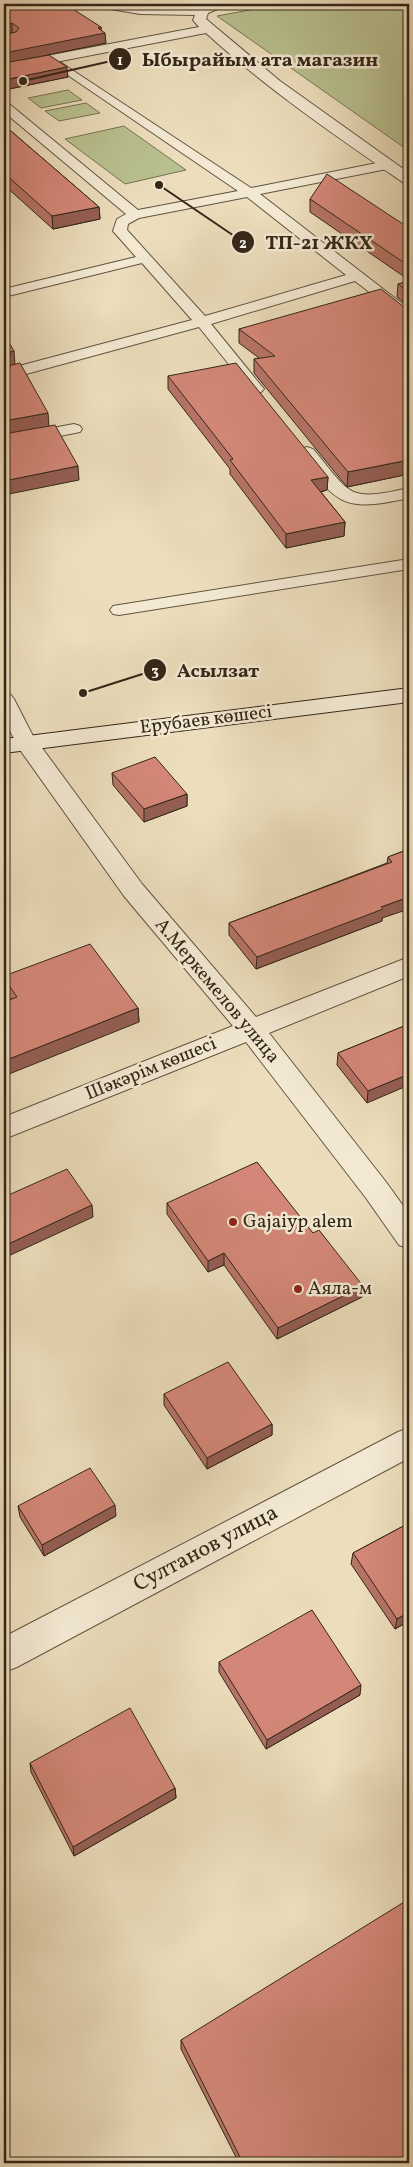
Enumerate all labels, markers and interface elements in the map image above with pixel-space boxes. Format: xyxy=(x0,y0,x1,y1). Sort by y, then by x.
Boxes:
callout: Ыбырайым ата магазин xyxy=(107,42,389,77)
text: Ыбырайым ата магазин xyxy=(142,47,378,75)
text: 1 xyxy=(117,51,123,72)
callout: ТП-21 ЖКХ xyxy=(230,225,383,260)
text: ТП-21 ЖКХ xyxy=(265,230,373,258)
text: 2 xyxy=(239,234,247,255)
callout: Асылзат xyxy=(142,652,270,687)
text: Асылзат xyxy=(177,658,259,686)
text: 3 xyxy=(151,661,159,682)
street label: Ерубаев көшесі xyxy=(138,699,274,741)
street label: А.Меркемелов улица xyxy=(148,913,286,1069)
street label: Шәкәрім көшесі xyxy=(81,1031,221,1107)
place label: Gajaiyp alem xyxy=(243,1209,353,1235)
marker: Gajaiyp alem xyxy=(227,1216,239,1228)
place label: Аяла-м xyxy=(308,1276,372,1302)
marker: Аяла-м xyxy=(292,1283,304,1295)
street label: Султанов улица xyxy=(128,1498,284,1600)

